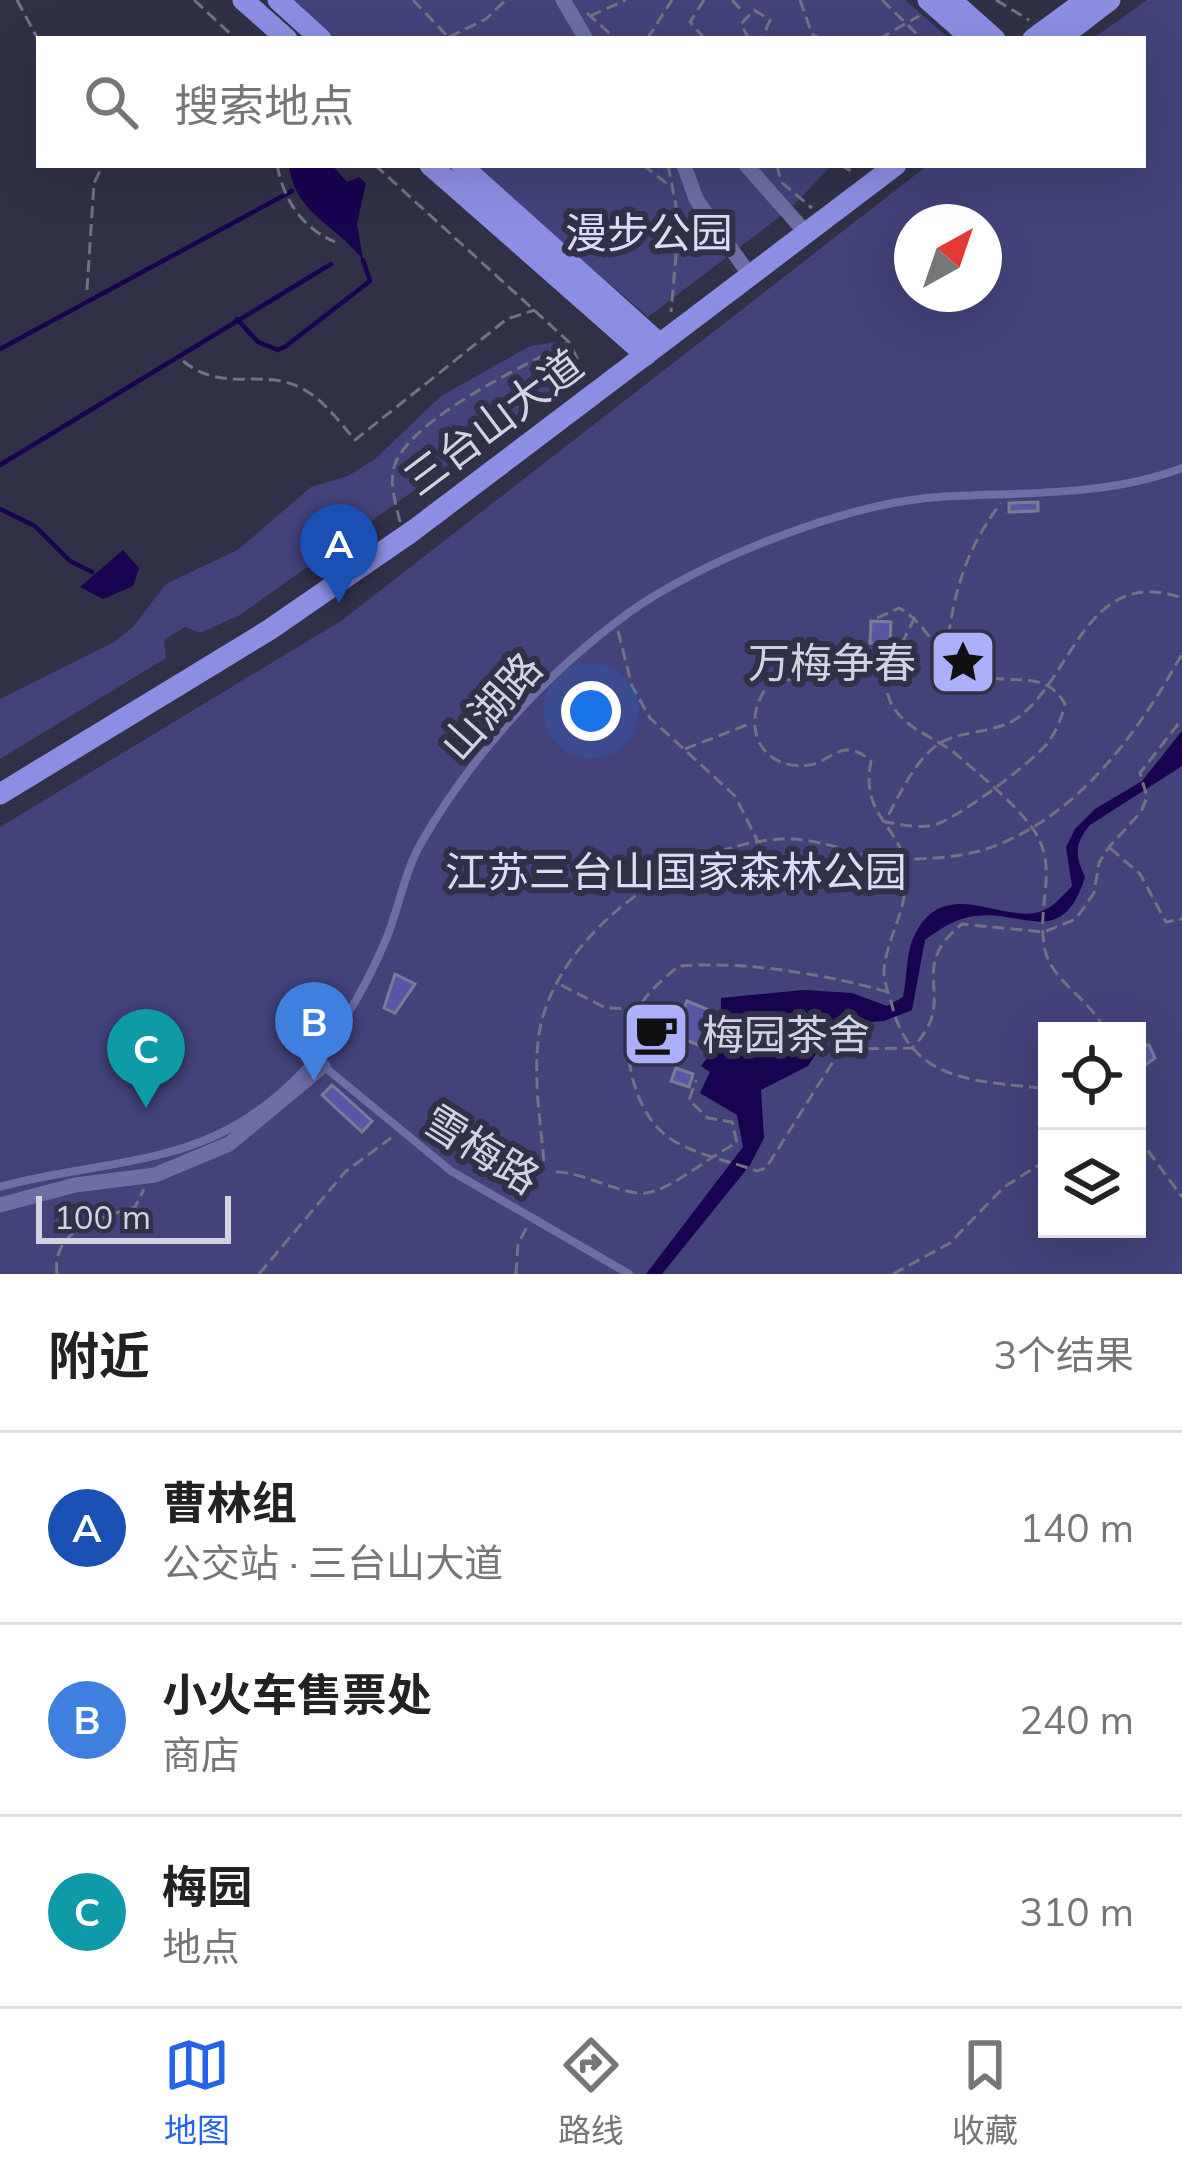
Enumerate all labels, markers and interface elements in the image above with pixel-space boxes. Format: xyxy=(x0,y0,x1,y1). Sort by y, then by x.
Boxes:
search box xyxy=(36,36,1146,168)
icon: search xyxy=(78,69,144,135)
text: 搜索地点 xyxy=(174,77,354,133)
north arrow xyxy=(894,204,1002,312)
park label: 漫步公园 xyxy=(565,206,733,259)
street label: 三台山大道 xyxy=(393,338,593,506)
pin: A xyxy=(300,504,378,603)
place icon: 万梅争春 xyxy=(928,627,998,697)
place label: 万梅争春 xyxy=(748,636,916,689)
street label: 山湖路 xyxy=(429,641,553,771)
your location xyxy=(561,681,621,741)
park label: 江苏三台山国家森林公园 xyxy=(445,845,907,898)
pin: B xyxy=(275,982,353,1081)
cafe icon: 梅园茶舍 xyxy=(621,999,691,1069)
place label: 梅园茶舍 xyxy=(702,1008,870,1061)
pin: C xyxy=(107,1009,185,1108)
map controls xyxy=(1038,1022,1146,1238)
button: locate xyxy=(1038,1022,1146,1130)
street label: 雪梅路 xyxy=(415,1093,549,1205)
button: layers xyxy=(1038,1130,1146,1238)
scale bar xyxy=(36,1190,231,1243)
text: 100 m xyxy=(54,1196,151,1237)
text: 附近 xyxy=(48,1323,150,1387)
text: 3个结果 xyxy=(994,1330,1134,1379)
text: 曹林组 xyxy=(162,1474,297,1530)
text: A xyxy=(72,1503,102,1552)
text: 140 m xyxy=(1019,1503,1134,1552)
text: 公交站 · 三台山大道 xyxy=(162,1538,503,1587)
text: 小火车售票处 xyxy=(162,1666,432,1722)
text: B xyxy=(74,1695,100,1744)
text: 240 m xyxy=(1019,1695,1134,1744)
text: 商店 xyxy=(162,1730,240,1779)
text: 梅园 xyxy=(162,1858,252,1914)
text: C xyxy=(74,1887,100,1936)
text: 310 m xyxy=(1019,1887,1134,1936)
text: 地点 xyxy=(162,1922,240,1971)
tab: 地图 xyxy=(164,2032,230,2152)
tab: 路线 xyxy=(558,2032,624,2152)
tab: 收藏 xyxy=(952,2032,1018,2152)

